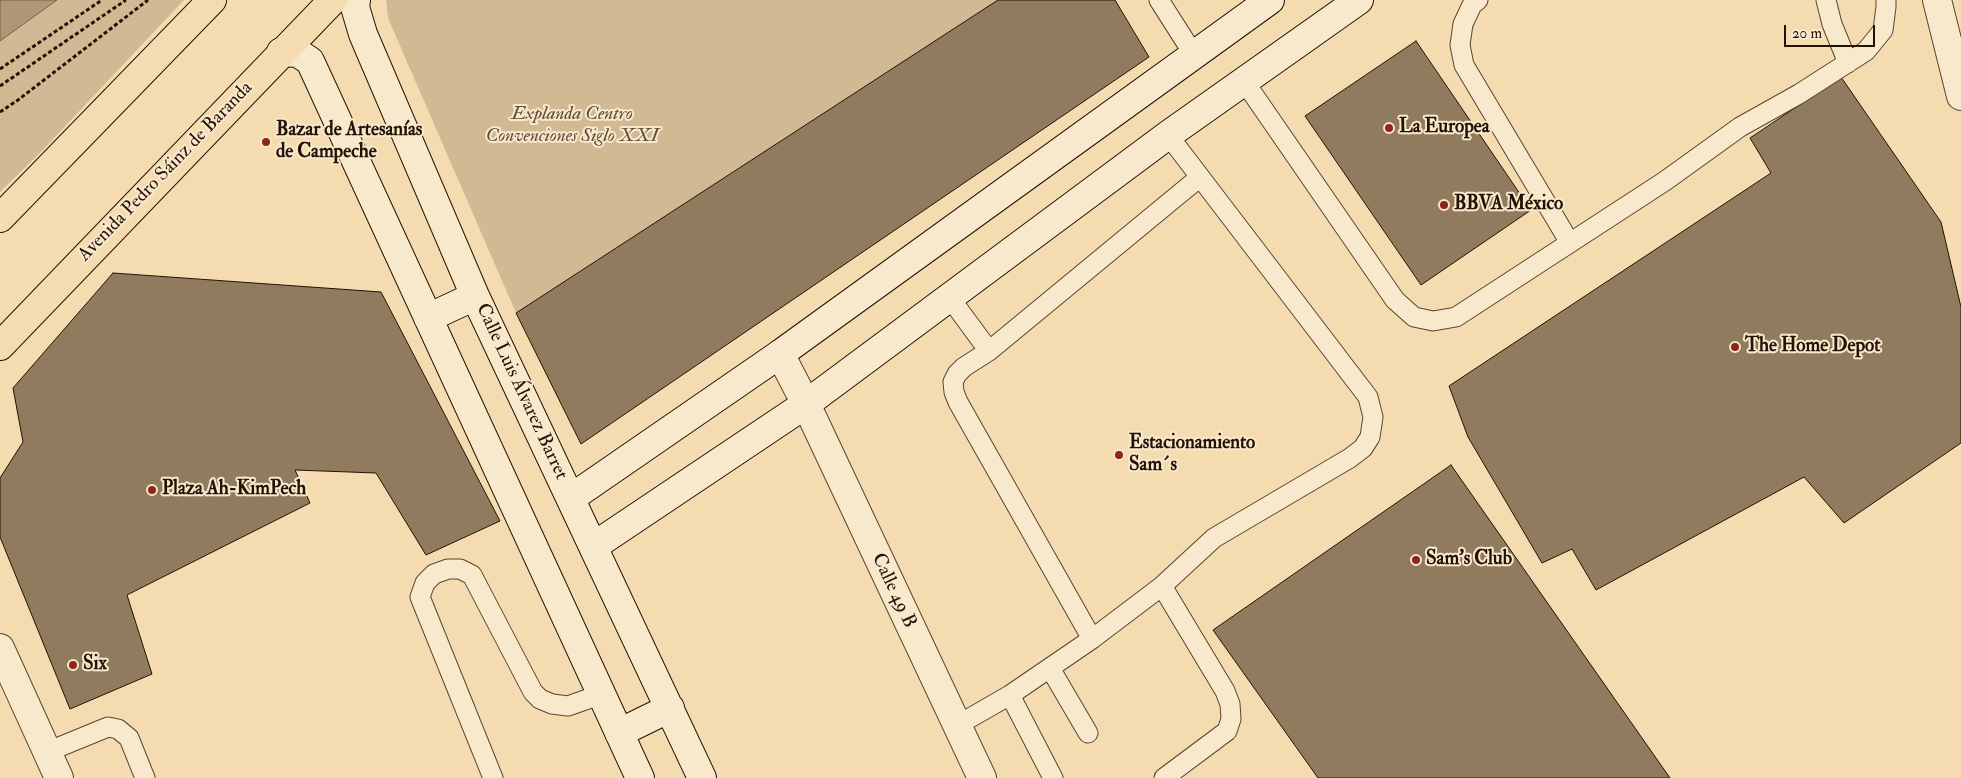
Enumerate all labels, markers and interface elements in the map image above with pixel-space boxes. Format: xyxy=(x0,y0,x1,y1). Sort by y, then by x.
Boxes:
scale bar xyxy=(1786,15,1877,47)
text: 20 m xyxy=(1792,24,1822,43)
street label: Avenida Pedro Sáinz de Baranda xyxy=(74,77,258,267)
park label: Explanda Centro Convenciones Siglo XXI xyxy=(486,104,658,148)
place label: La Europea xyxy=(1399,117,1490,139)
place label: Bazar de Artesanías de Campeche xyxy=(276,120,422,164)
marker: La Europea xyxy=(1383,122,1395,134)
marker: Bazar de Artesanías de Campeche xyxy=(260,136,272,148)
place label: BBVA México xyxy=(1454,194,1563,216)
marker: BBVA México xyxy=(1438,199,1450,211)
street label: Calle Luis Álvarez Barret xyxy=(470,300,572,484)
place label: The Home Depot xyxy=(1745,336,1880,358)
marker: The Home Depot xyxy=(1729,341,1741,353)
place label: Estacionamiento Sam´s xyxy=(1129,433,1255,477)
marker: Estacionamiento Sam´s xyxy=(1113,449,1125,461)
place label: Plaza Ah-KimPech xyxy=(162,479,306,501)
marker: Plaza Ah-KimPech xyxy=(146,484,158,496)
place label: Sam's Club xyxy=(1426,549,1512,571)
street label: Calle 49 B xyxy=(866,550,920,632)
marker: Sam's Club xyxy=(1410,554,1422,566)
place label: Six xyxy=(83,654,107,676)
marker: Six xyxy=(67,659,79,671)

